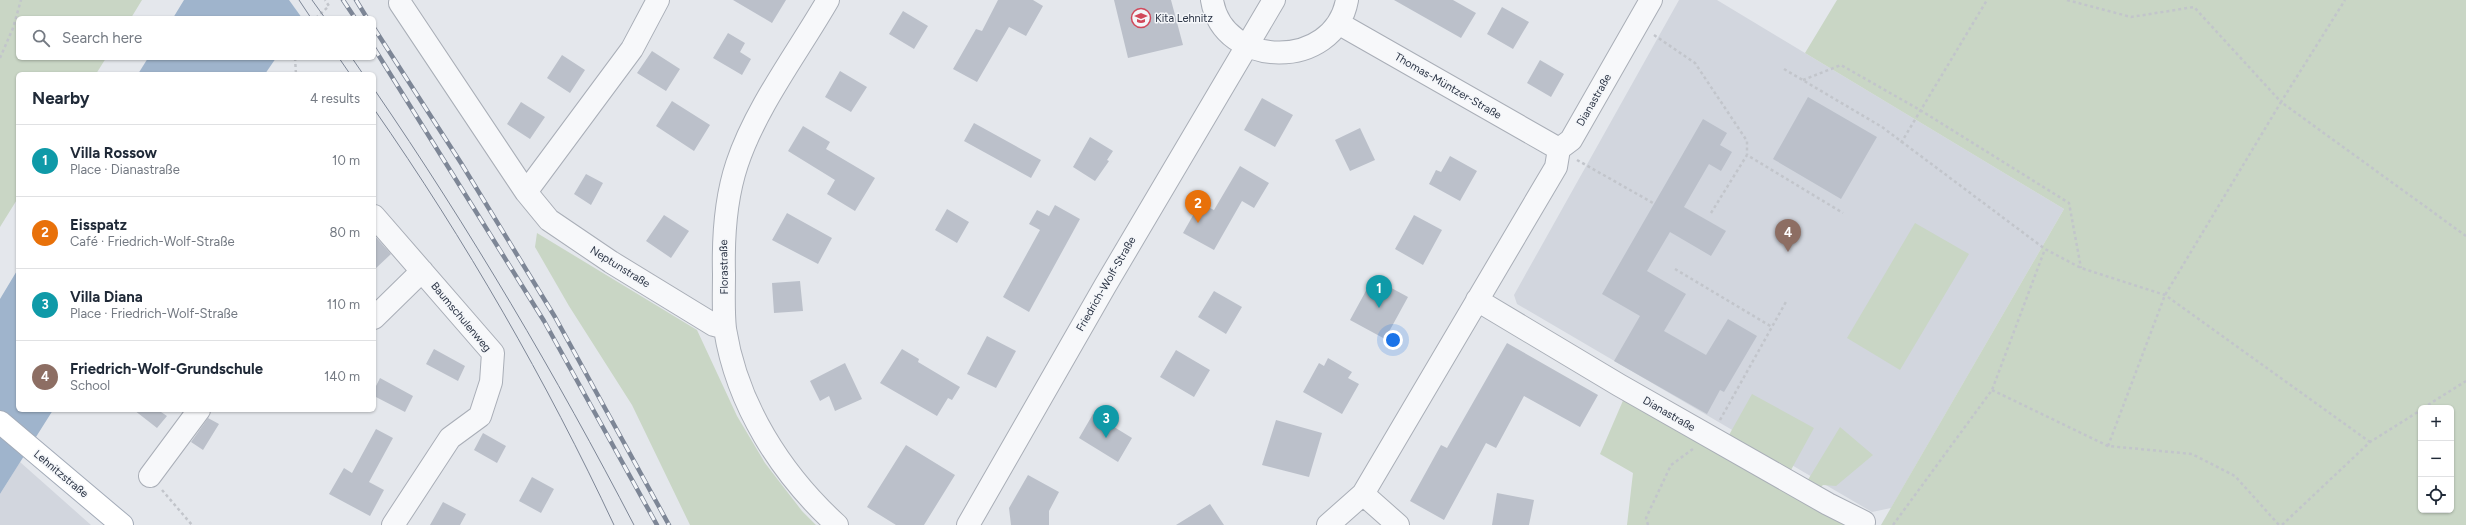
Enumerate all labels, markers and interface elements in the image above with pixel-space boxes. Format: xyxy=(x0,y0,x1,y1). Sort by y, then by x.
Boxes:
school or university icon: Kita Lehnitz xyxy=(1130,7,1152,29)
place label: Kita Lehnitz xyxy=(1155,12,1213,25)
search box xyxy=(16,16,376,60)
icon: search xyxy=(30,27,52,49)
text: Search here xyxy=(62,29,142,47)
street label: Thomas-Müntzer-Straße xyxy=(1392,50,1504,122)
street label: Dianastraße xyxy=(1574,71,1614,129)
text: Nearby xyxy=(32,88,90,108)
text: 4 results xyxy=(310,91,360,106)
text: Villa Rossow xyxy=(70,144,157,162)
text: 1 xyxy=(42,153,48,168)
text: 10 m xyxy=(332,153,360,168)
text: Place · Dianastraße xyxy=(70,162,180,177)
pin: 2 xyxy=(1185,190,1211,223)
text: Eisspatz xyxy=(70,216,127,234)
pin: 4 xyxy=(1775,219,1801,252)
text: 2 xyxy=(41,225,49,240)
text: 80 m xyxy=(329,225,360,240)
text: Café · Friedrich-Wolf-Straße xyxy=(70,234,235,249)
street label: Friedrich-Wolf-Straße xyxy=(1073,234,1139,334)
street label: Florastraße xyxy=(717,239,731,295)
street label: Neptunstraße xyxy=(588,243,652,291)
pin: 1 xyxy=(1366,275,1392,308)
street label: Baumschulenweg xyxy=(428,280,494,354)
text: Villa Diana xyxy=(70,288,143,306)
text: 3 xyxy=(41,297,49,312)
text: 110 m xyxy=(327,297,360,312)
text: Place · Friedrich-Wolf-Straße xyxy=(70,306,238,321)
your location xyxy=(1383,330,1403,350)
text: Friedrich-Wolf-Grundschule xyxy=(70,360,263,378)
text: 4 xyxy=(41,369,49,384)
text: 140 m xyxy=(324,369,360,384)
text: School xyxy=(70,378,110,393)
street label: Dianastraße xyxy=(1640,394,1698,434)
pin: 3 xyxy=(1093,405,1119,438)
map controls xyxy=(2418,405,2454,513)
button: + xyxy=(2418,405,2454,441)
button: − xyxy=(2418,441,2454,477)
street label: Lehnitzstraße xyxy=(31,448,91,500)
button: locate xyxy=(2418,477,2454,513)

